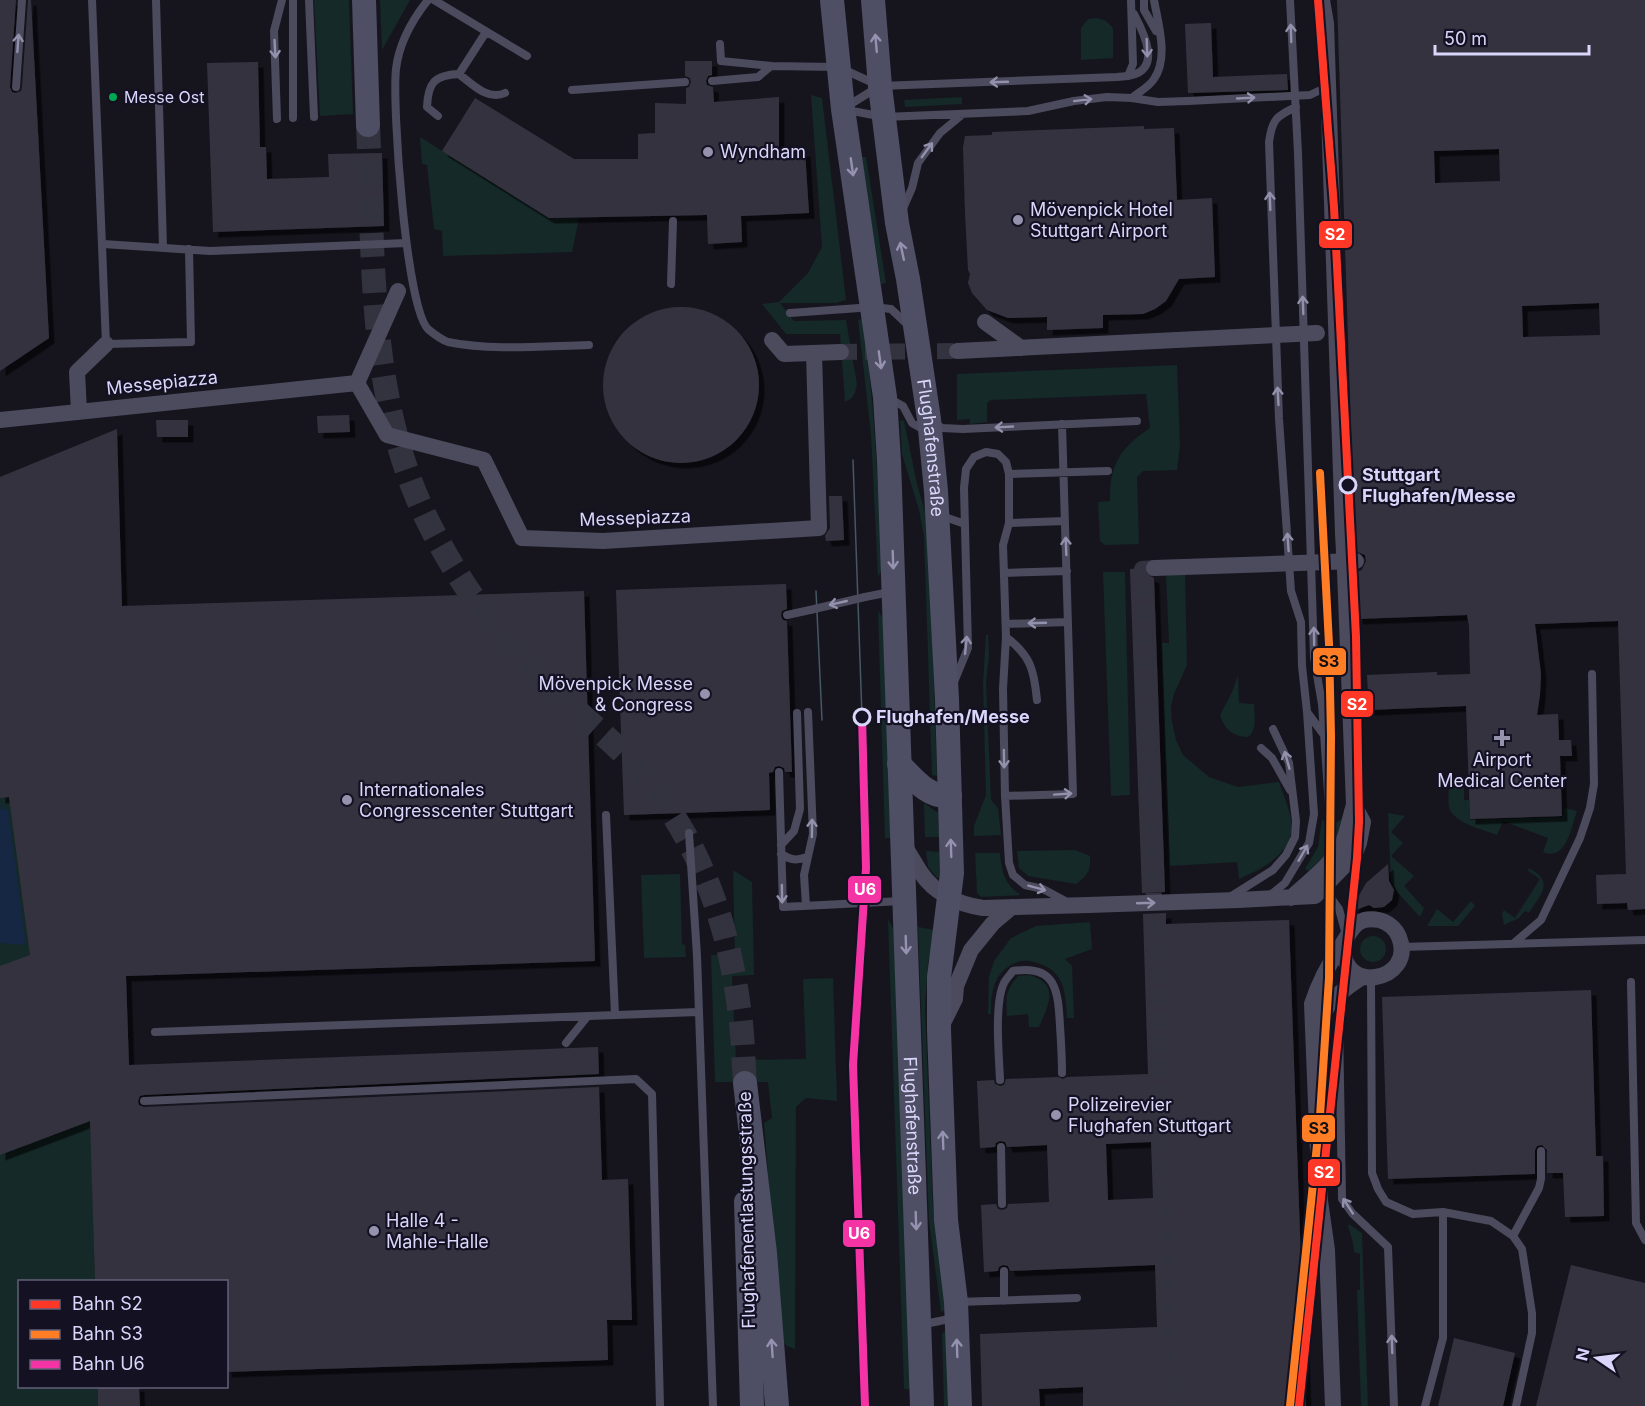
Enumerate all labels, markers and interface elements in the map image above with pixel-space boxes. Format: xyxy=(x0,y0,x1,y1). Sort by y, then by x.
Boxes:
scale bar xyxy=(1435,18,1590,56)
one-way arrow xyxy=(1286,23,1297,43)
text: 50 m xyxy=(1444,28,1487,49)
one-way arrow xyxy=(871,33,882,53)
one-way arrow xyxy=(13,34,24,54)
one-way arrow xyxy=(1141,37,1152,57)
one-way arrow xyxy=(269,38,280,58)
one-way arrow xyxy=(989,76,1009,87)
place label: Messe Ost xyxy=(124,87,204,107)
marker: Messe Ost xyxy=(107,91,119,103)
one-way arrow xyxy=(1236,93,1256,104)
one-way arrow xyxy=(1073,94,1093,105)
place label: Wyndham xyxy=(720,141,806,162)
one-way arrow xyxy=(921,143,933,159)
marker: Wyndham xyxy=(701,145,715,159)
one-way arrow xyxy=(846,157,857,176)
one-way arrow xyxy=(1265,192,1276,212)
place label: Mövenpick Hotel Stuttgart Airport xyxy=(1030,199,1173,241)
marker: Mövenpick Hotel Stuttgart Airport xyxy=(1011,213,1025,227)
line badge: S2 xyxy=(1318,220,1353,249)
text: S2 xyxy=(1325,224,1345,244)
one-way arrow xyxy=(896,242,907,261)
one-way arrow xyxy=(1297,296,1309,316)
one-way arrow xyxy=(874,350,885,369)
street label: Messepiazza xyxy=(105,366,219,399)
street label: Flughafenstraße xyxy=(913,378,948,518)
one-way arrow xyxy=(1272,387,1283,407)
one-way arrow xyxy=(994,421,1014,432)
place label: Stuttgart Flughafen/Messe xyxy=(1362,464,1516,506)
marker: Stuttgart Flughafen/Messe xyxy=(1339,476,1357,494)
street label: Messepiazza xyxy=(579,505,691,530)
one-way arrow xyxy=(1283,532,1294,552)
one-way arrow xyxy=(1060,536,1071,556)
one-way arrow xyxy=(887,550,898,570)
one-way arrow xyxy=(829,598,848,610)
one-way arrow xyxy=(1027,617,1047,629)
one-way arrow xyxy=(1308,626,1319,646)
one-way arrow xyxy=(961,635,972,655)
line badge: S3 xyxy=(1312,647,1347,676)
text: S3 xyxy=(1319,651,1339,671)
place label: Mövenpick Messe & Congress xyxy=(539,673,693,715)
marker: Mövenpick Messe & Congress xyxy=(698,687,712,701)
line badge: S2 xyxy=(1340,690,1374,718)
text: S2 xyxy=(1347,694,1367,714)
place label: Flughafen/Messe xyxy=(876,706,1030,727)
marker: Flughafen/Messe xyxy=(853,708,871,726)
marker: Airport Medical Center xyxy=(1493,729,1511,747)
one-way arrow xyxy=(999,748,1010,768)
place label: Airport Medical Center xyxy=(1437,749,1567,791)
one-way arrow xyxy=(1281,751,1292,770)
place label: Internationales Congresscenter Stuttgart xyxy=(359,779,573,821)
one-way arrow xyxy=(1053,788,1072,799)
marker: Internationales Congresscenter Stuttgart xyxy=(340,793,354,807)
one-way arrow xyxy=(806,818,818,838)
one-way arrow xyxy=(945,838,957,858)
one-way arrow xyxy=(1298,845,1310,862)
line badge: U6 xyxy=(847,875,882,904)
text: U6 xyxy=(854,879,876,899)
one-way arrow xyxy=(777,883,788,903)
one-way arrow xyxy=(1027,883,1046,895)
one-way arrow xyxy=(1136,897,1156,909)
one-way arrow xyxy=(900,934,911,954)
street label: Flughafenstraße xyxy=(900,1056,926,1195)
street label: Flughafenentlastungsstraße xyxy=(734,1091,759,1329)
place label: Polizeirevier Flughafen Stuttgart xyxy=(1068,1094,1231,1136)
marker: Polizeirevier Flughafen Stuttgart xyxy=(1049,1108,1063,1122)
line badge: S3 xyxy=(1301,1114,1336,1143)
text: S3 xyxy=(1309,1118,1329,1138)
one-way arrow xyxy=(937,1131,949,1151)
line badge: S2 xyxy=(1307,1158,1341,1187)
text: S2 xyxy=(1314,1162,1334,1182)
one-way arrow xyxy=(1341,1198,1354,1215)
place label: Halle 4 - Mahle-Halle xyxy=(386,1210,489,1252)
one-way arrow xyxy=(910,1210,921,1230)
line badge: U6 xyxy=(842,1219,876,1248)
text: U6 xyxy=(848,1223,870,1243)
marker: Halle 4 - Mahle-Halle xyxy=(367,1224,381,1238)
legend xyxy=(18,1280,228,1388)
text: Bahn S2 xyxy=(72,1293,143,1314)
text: Bahn S3 xyxy=(72,1323,143,1344)
north arrow xyxy=(1567,1328,1627,1388)
one-way arrow xyxy=(1386,1335,1397,1355)
one-way arrow xyxy=(766,1338,777,1358)
one-way arrow xyxy=(952,1338,963,1358)
text: N xyxy=(1571,1346,1594,1363)
text: Bahn U6 xyxy=(72,1353,145,1374)

